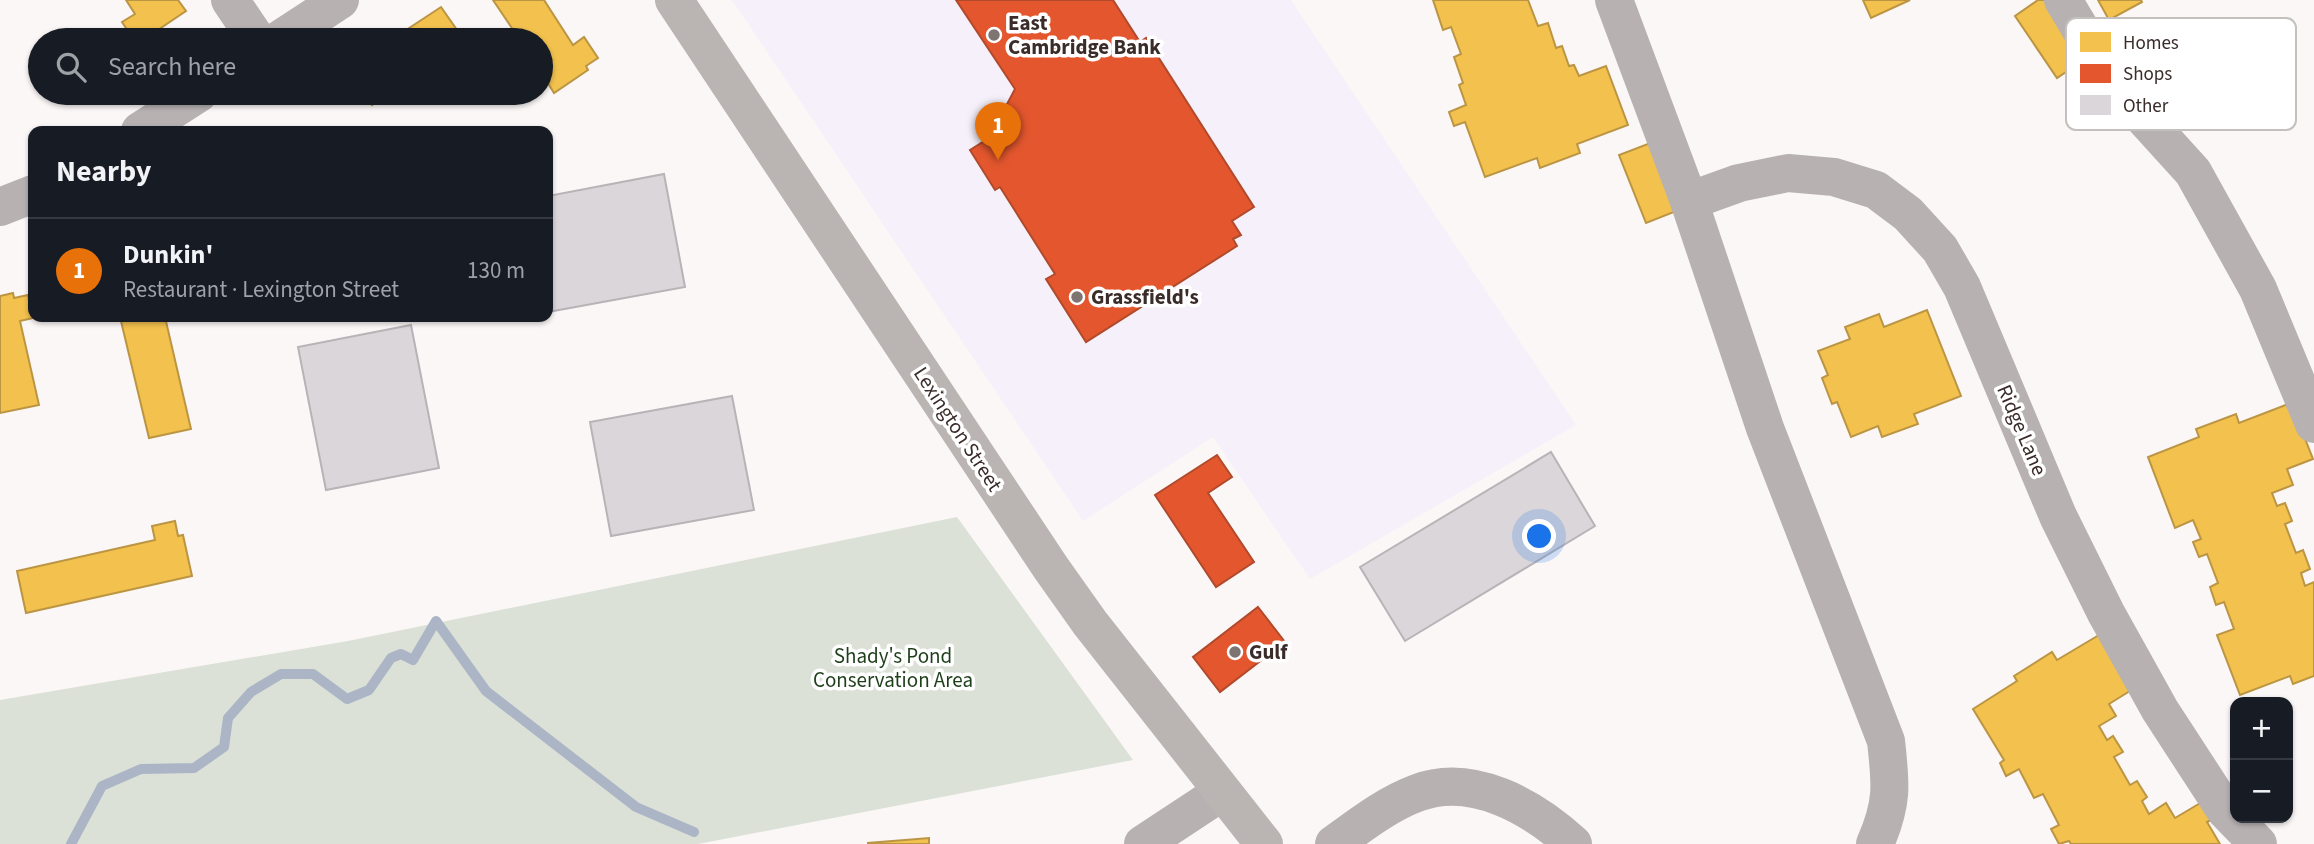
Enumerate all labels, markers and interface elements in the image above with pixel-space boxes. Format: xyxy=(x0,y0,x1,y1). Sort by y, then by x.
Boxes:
place label: East Cambridge Bank xyxy=(1008,8,1161,62)
legend xyxy=(2066,18,2296,130)
marker: East Cambridge Bank xyxy=(986,27,1002,43)
search box xyxy=(28,28,553,105)
text: Homes xyxy=(2123,30,2179,57)
icon: search xyxy=(52,48,90,86)
text: Search here xyxy=(108,48,236,85)
text: Shops xyxy=(2123,61,2172,88)
text: Other xyxy=(2123,93,2169,120)
pin: 1 xyxy=(975,102,1021,160)
text: Nearby xyxy=(56,150,151,193)
text: Dunkin' xyxy=(123,236,213,273)
text: 1 xyxy=(73,254,85,287)
text: 130 m xyxy=(467,254,525,287)
text: Restaurant · Lexington Street xyxy=(123,273,399,306)
place label: Grassfield's xyxy=(1091,282,1199,312)
marker: Grassfield's xyxy=(1069,289,1085,305)
street label: Lexington Street xyxy=(906,361,1010,497)
street label: Ridge Lane xyxy=(1989,380,2055,480)
your location xyxy=(1522,519,1556,553)
place label: Gulf xyxy=(1249,637,1288,667)
park label: Shady's Pond Conservation Area xyxy=(813,641,973,695)
marker: Gulf xyxy=(1227,644,1243,660)
map controls xyxy=(2230,697,2293,823)
button: + xyxy=(2230,697,2293,760)
button: − xyxy=(2230,760,2293,823)

